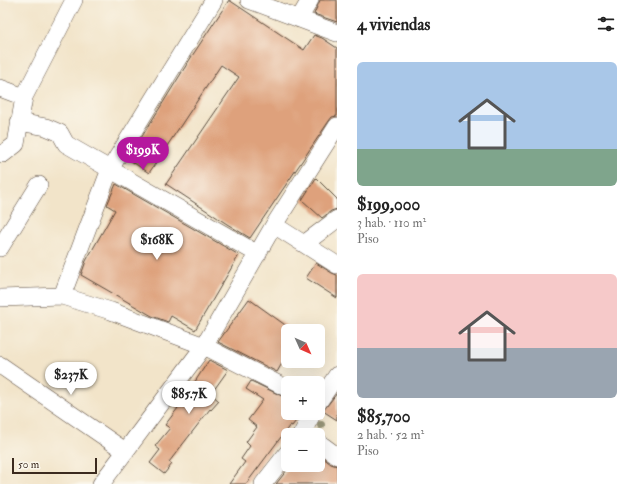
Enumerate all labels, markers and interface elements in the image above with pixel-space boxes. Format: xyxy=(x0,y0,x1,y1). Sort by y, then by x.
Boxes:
icon: filters xyxy=(595,13,617,35)
text: 4 viviendas xyxy=(357,14,430,35)
icon: home xyxy=(451,88,523,160)
pin: $199K xyxy=(115,137,171,171)
text: $199K xyxy=(126,142,160,158)
text: $199,000 xyxy=(357,194,420,215)
text: 3 hab. · 110 m² xyxy=(357,215,426,231)
pin: $168K xyxy=(129,227,185,261)
text: Piso xyxy=(357,231,379,247)
text: $168K xyxy=(140,232,174,248)
icon: home xyxy=(451,300,523,372)
north arrow xyxy=(281,324,325,368)
map controls xyxy=(281,324,325,472)
pin: $237K xyxy=(43,362,99,396)
text: $237K xyxy=(54,367,88,383)
button: + xyxy=(281,376,325,420)
pin: $85.7K xyxy=(156,381,222,415)
text: $85.7K xyxy=(171,386,207,402)
text: $85,700 xyxy=(357,406,410,427)
text: 2 hab. · 52 m² xyxy=(357,427,424,443)
button: − xyxy=(281,428,325,472)
text: Piso xyxy=(357,443,379,459)
scale bar xyxy=(12,456,97,475)
text: 50 m xyxy=(18,458,39,471)

